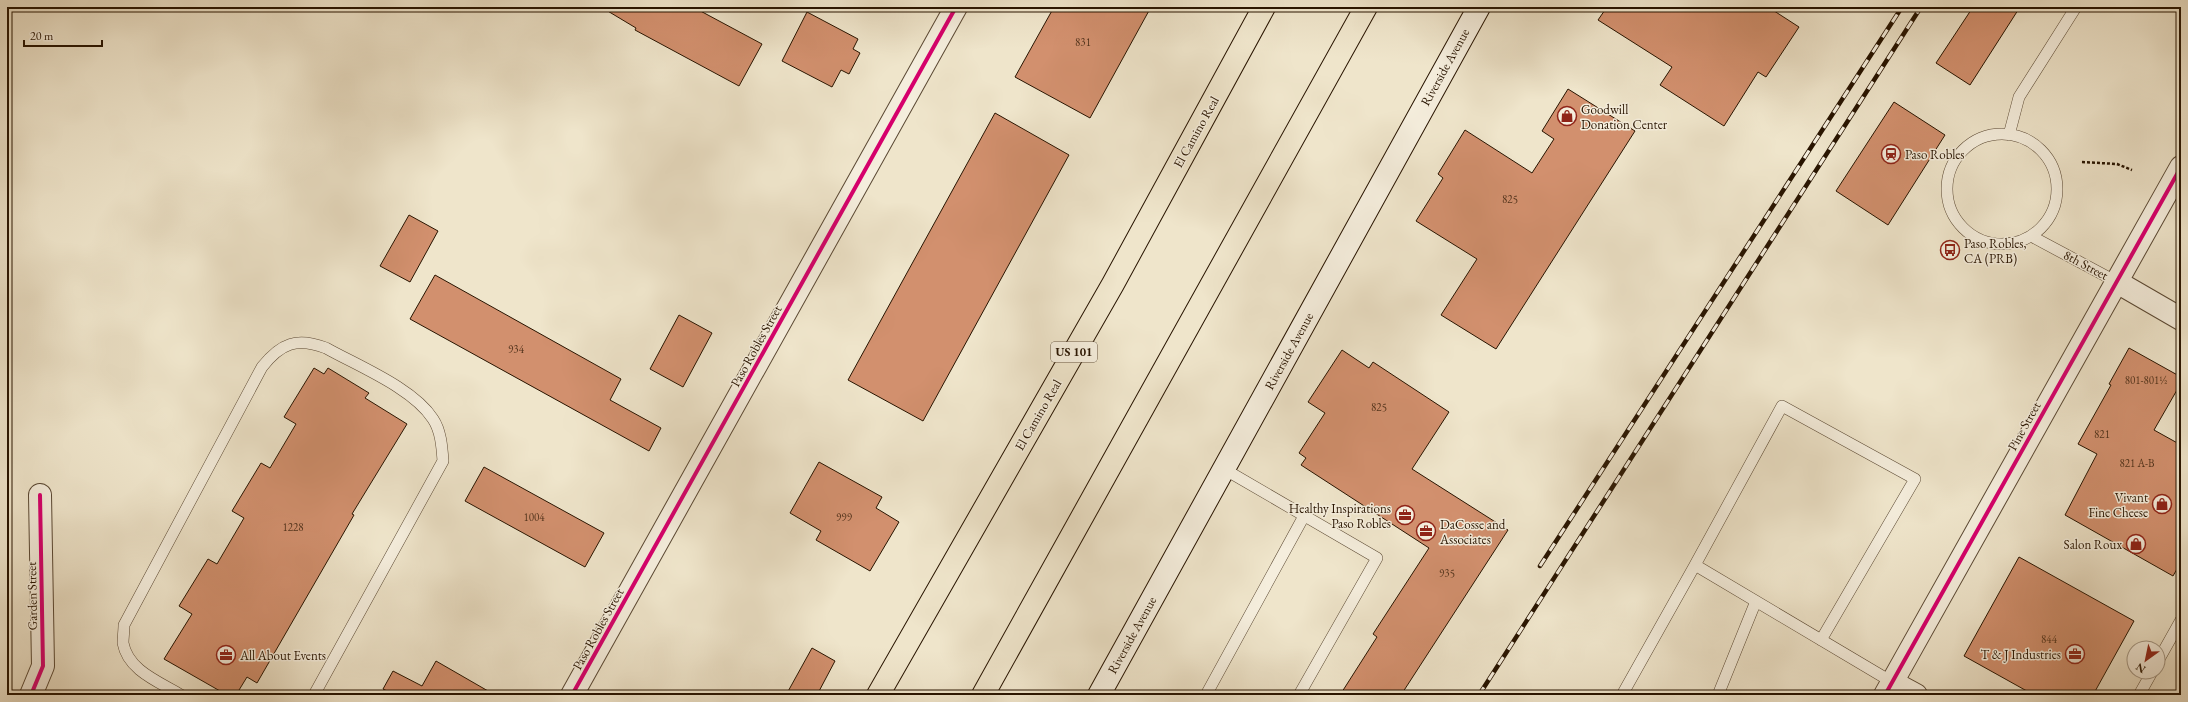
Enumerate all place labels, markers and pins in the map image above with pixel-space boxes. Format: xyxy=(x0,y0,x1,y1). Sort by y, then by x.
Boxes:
place label: Goodwill Donation Center xyxy=(1581,101,1668,133)
shop icon: Goodwill Donation Center xyxy=(1556,105,1578,127)
station icon: Paso Robles xyxy=(1880,143,1902,165)
place label: Paso Robles xyxy=(1905,146,1965,163)
place label: Paso Robles, CA (PRB) xyxy=(1964,235,2027,267)
bus stop icon: Paso Robles, CA (PRB) xyxy=(1939,239,1961,261)
place label: Vivant Fine Cheese xyxy=(2088,489,2148,521)
shop icon: Vivant Fine Cheese xyxy=(2151,493,2173,515)
place label: Healthy Inspirations Paso Robles xyxy=(1289,500,1391,532)
office icon: Healthy Inspirations Paso Robles xyxy=(1394,504,1416,526)
place label: DaCosse and Associates xyxy=(1439,516,1506,548)
office icon: DaCosse and Associates xyxy=(1415,520,1437,542)
shop icon: Salon Roux xyxy=(2125,533,2147,555)
place label: Salon Roux xyxy=(2064,536,2122,553)
office icon: T & J Industries xyxy=(2064,643,2086,665)
office icon: All About Events xyxy=(215,644,237,666)
place label: T & J Industries xyxy=(1980,646,2061,663)
place label: All About Events xyxy=(239,647,326,664)

